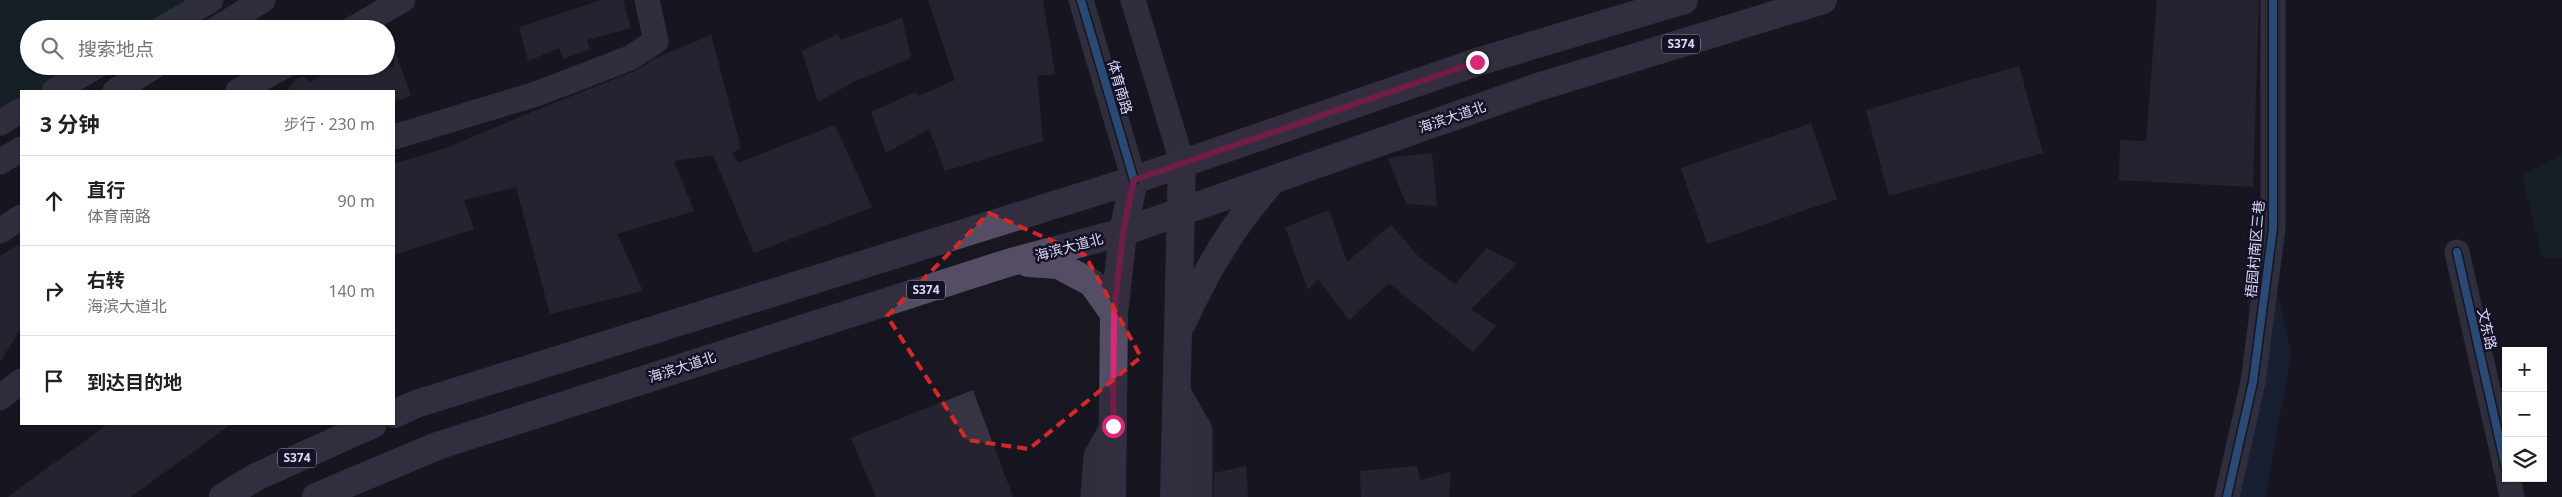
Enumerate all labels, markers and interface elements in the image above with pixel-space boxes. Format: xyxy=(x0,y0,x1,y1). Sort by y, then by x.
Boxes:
search box xyxy=(20,20,395,75)
icon: search xyxy=(38,34,66,62)
road number: S374 xyxy=(1662,34,1700,54)
text: 搜索地点 xyxy=(78,36,154,62)
route end xyxy=(1466,51,1489,74)
street label: 体育南路 xyxy=(1104,57,1137,116)
street label: 海滨大道北 xyxy=(1416,96,1488,137)
text: 3 分钟 xyxy=(40,110,99,138)
text: 步行 · 230 m xyxy=(284,113,375,135)
text: 直行 xyxy=(87,177,125,203)
icon: ahead xyxy=(40,187,68,215)
text: 90 m xyxy=(338,190,375,212)
street label: 梧园村南区三巷 xyxy=(2241,199,2268,299)
text: 体育南路 xyxy=(87,205,151,227)
street label: 海滨大道北 xyxy=(1033,228,1105,265)
text: 右转 xyxy=(87,267,125,293)
icon: right xyxy=(40,277,68,305)
text: 140 m xyxy=(328,280,375,302)
road number: S374 xyxy=(907,280,945,300)
text: 海滨大道北 xyxy=(87,295,167,317)
street label: 文东路 xyxy=(2474,306,2501,351)
street label: 海滨大道北 xyxy=(646,347,718,386)
map controls xyxy=(2502,347,2547,482)
button: + xyxy=(2502,347,2547,392)
icon: arrive xyxy=(40,367,68,395)
text: 到达目的地 xyxy=(87,369,182,395)
button: − xyxy=(2502,392,2547,437)
route start xyxy=(1102,415,1125,438)
button: layers xyxy=(2502,437,2547,482)
road number: S374 xyxy=(278,448,316,468)

